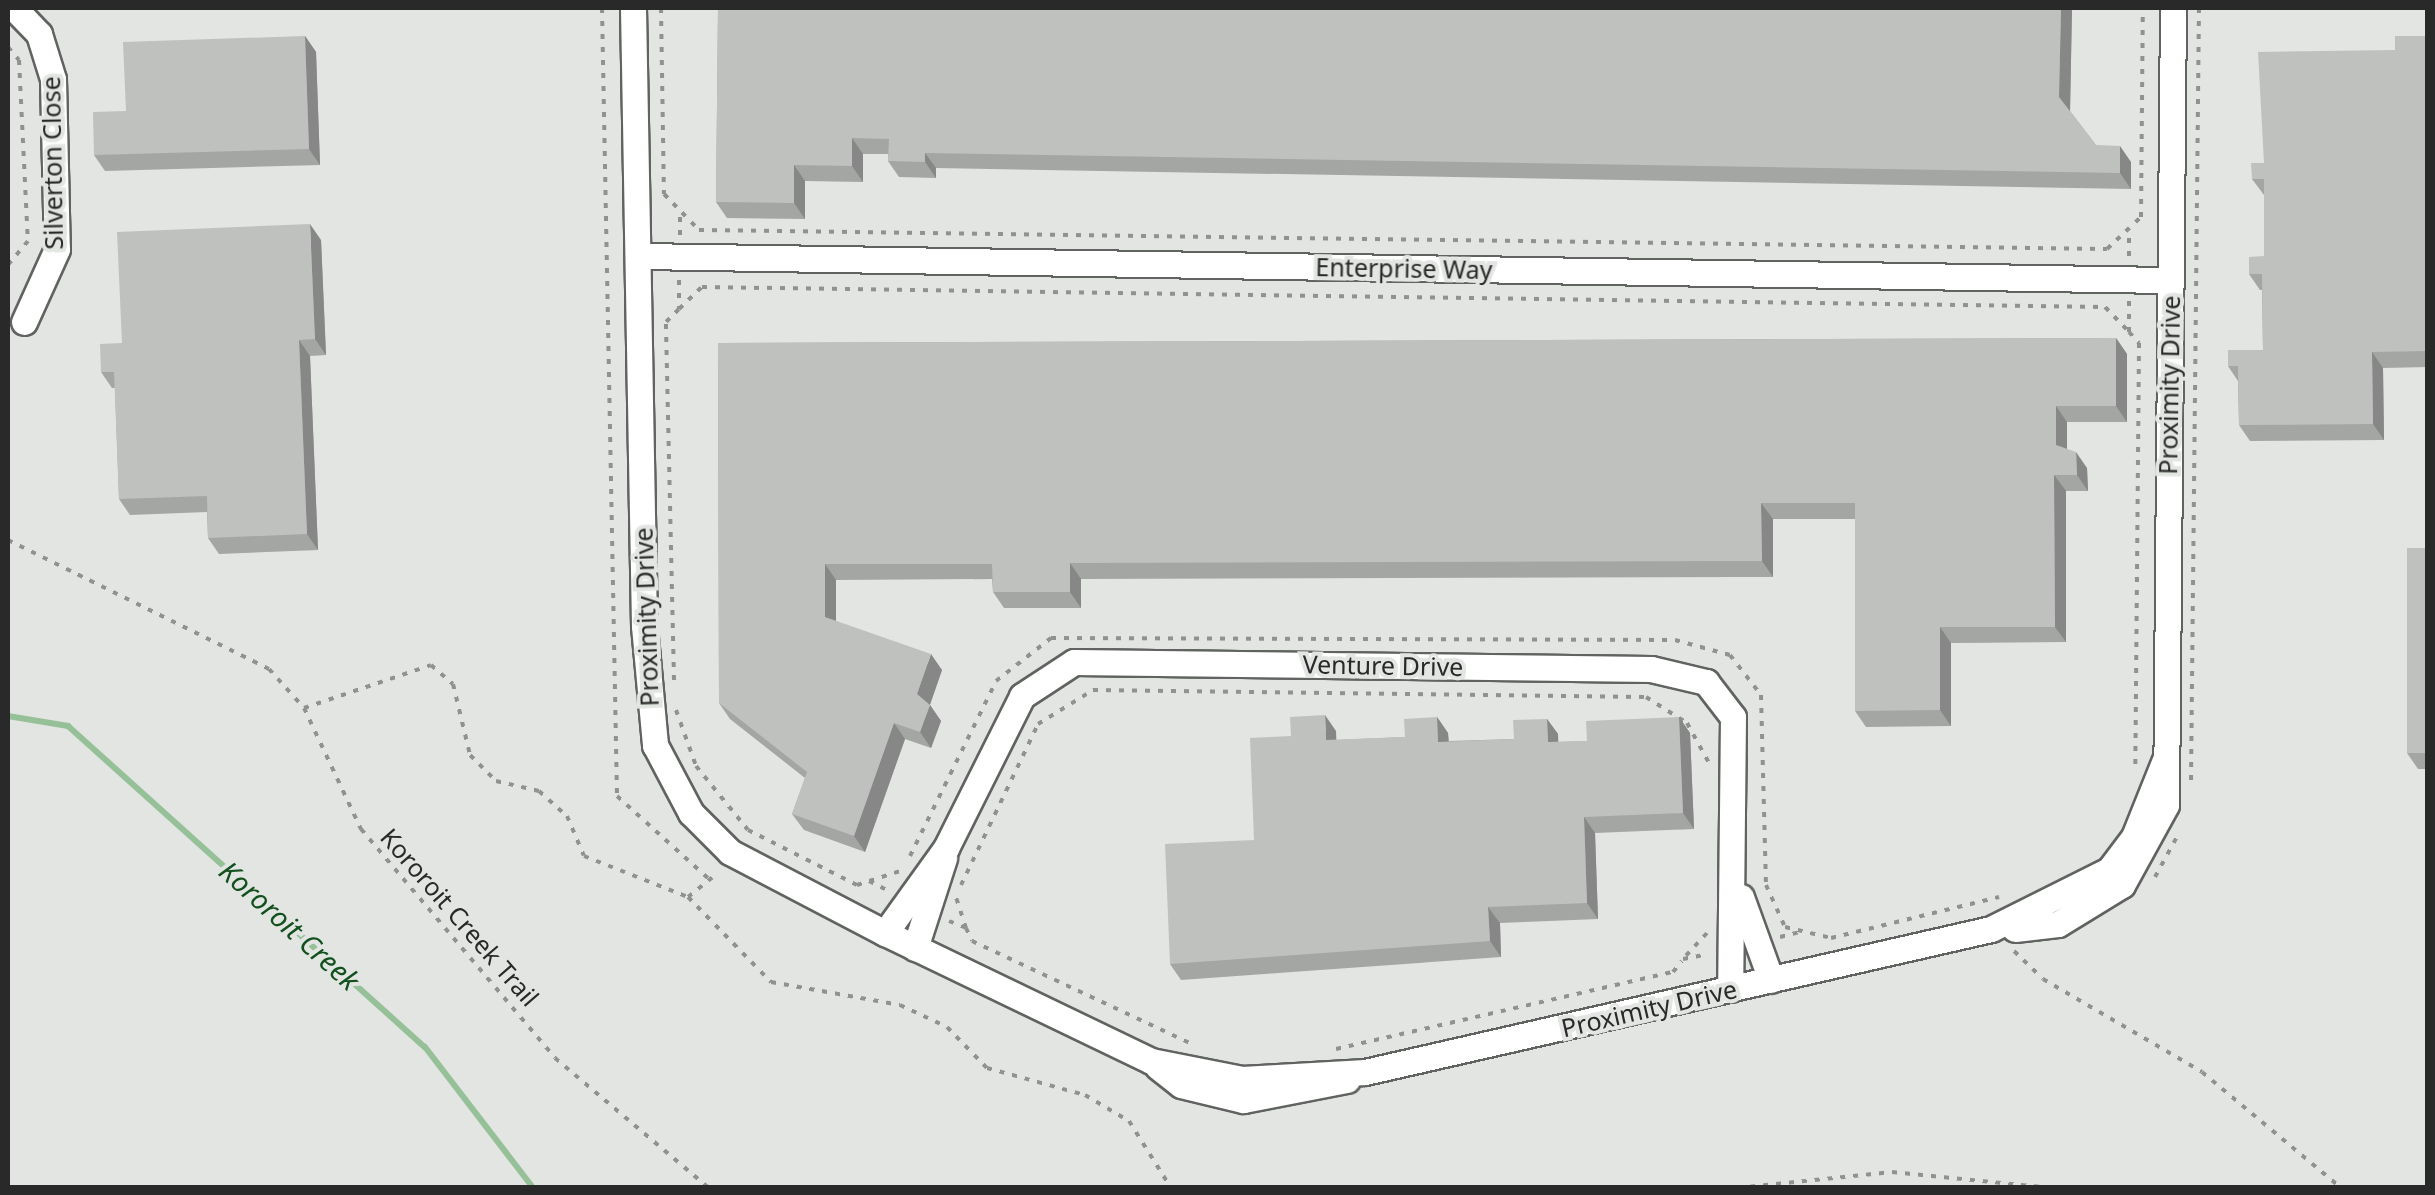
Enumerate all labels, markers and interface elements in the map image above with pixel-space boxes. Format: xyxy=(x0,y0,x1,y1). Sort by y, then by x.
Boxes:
street label: Silverton Close xyxy=(35,76,69,250)
street label: Enterprise Way xyxy=(1315,251,1493,285)
street label: Proximity Drive xyxy=(2152,295,2186,475)
street label: Proximity Drive xyxy=(628,527,664,707)
street label: Venture Drive xyxy=(1302,649,1464,681)
street label: Kororoit Creek Trail xyxy=(375,822,545,1012)
water label: Kororoit Creek xyxy=(213,853,367,997)
street label: Proximity Drive xyxy=(1558,973,1740,1043)

